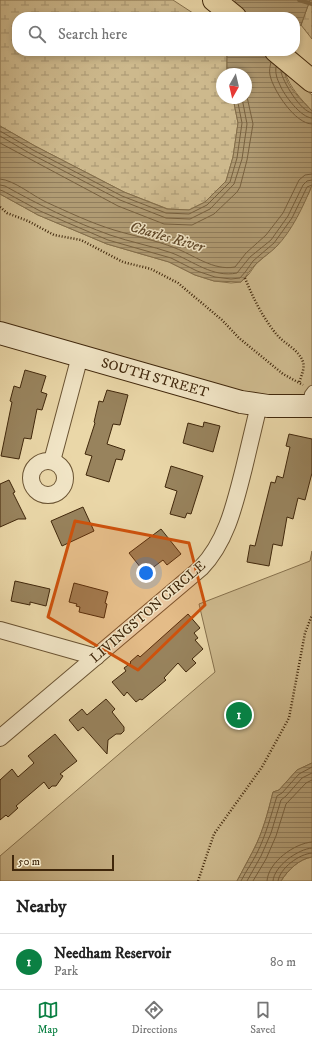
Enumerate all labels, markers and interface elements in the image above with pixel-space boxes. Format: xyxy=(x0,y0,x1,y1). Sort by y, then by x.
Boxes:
search box xyxy=(12,12,300,56)
icon: search xyxy=(26,23,48,45)
text: Search here xyxy=(58,25,127,44)
north arrow xyxy=(216,68,252,104)
water label: Charles River xyxy=(128,217,208,257)
street label: SOUTH STREET xyxy=(99,354,211,402)
street label: LIVINGSTON CIRCLE xyxy=(86,557,210,667)
your location xyxy=(136,563,156,583)
pin: 1 xyxy=(226,700,252,730)
scale bar xyxy=(12,853,114,872)
text: 50 m xyxy=(18,855,40,869)
text: Nearby xyxy=(16,896,66,918)
text: Needham Reservoir xyxy=(54,944,171,963)
text: 1 xyxy=(27,954,31,970)
text: 80 m xyxy=(270,954,296,970)
text: Park xyxy=(54,963,78,979)
tab: Map xyxy=(37,999,59,1037)
tab: Directions xyxy=(132,999,177,1037)
tab: Saved xyxy=(250,999,275,1037)

